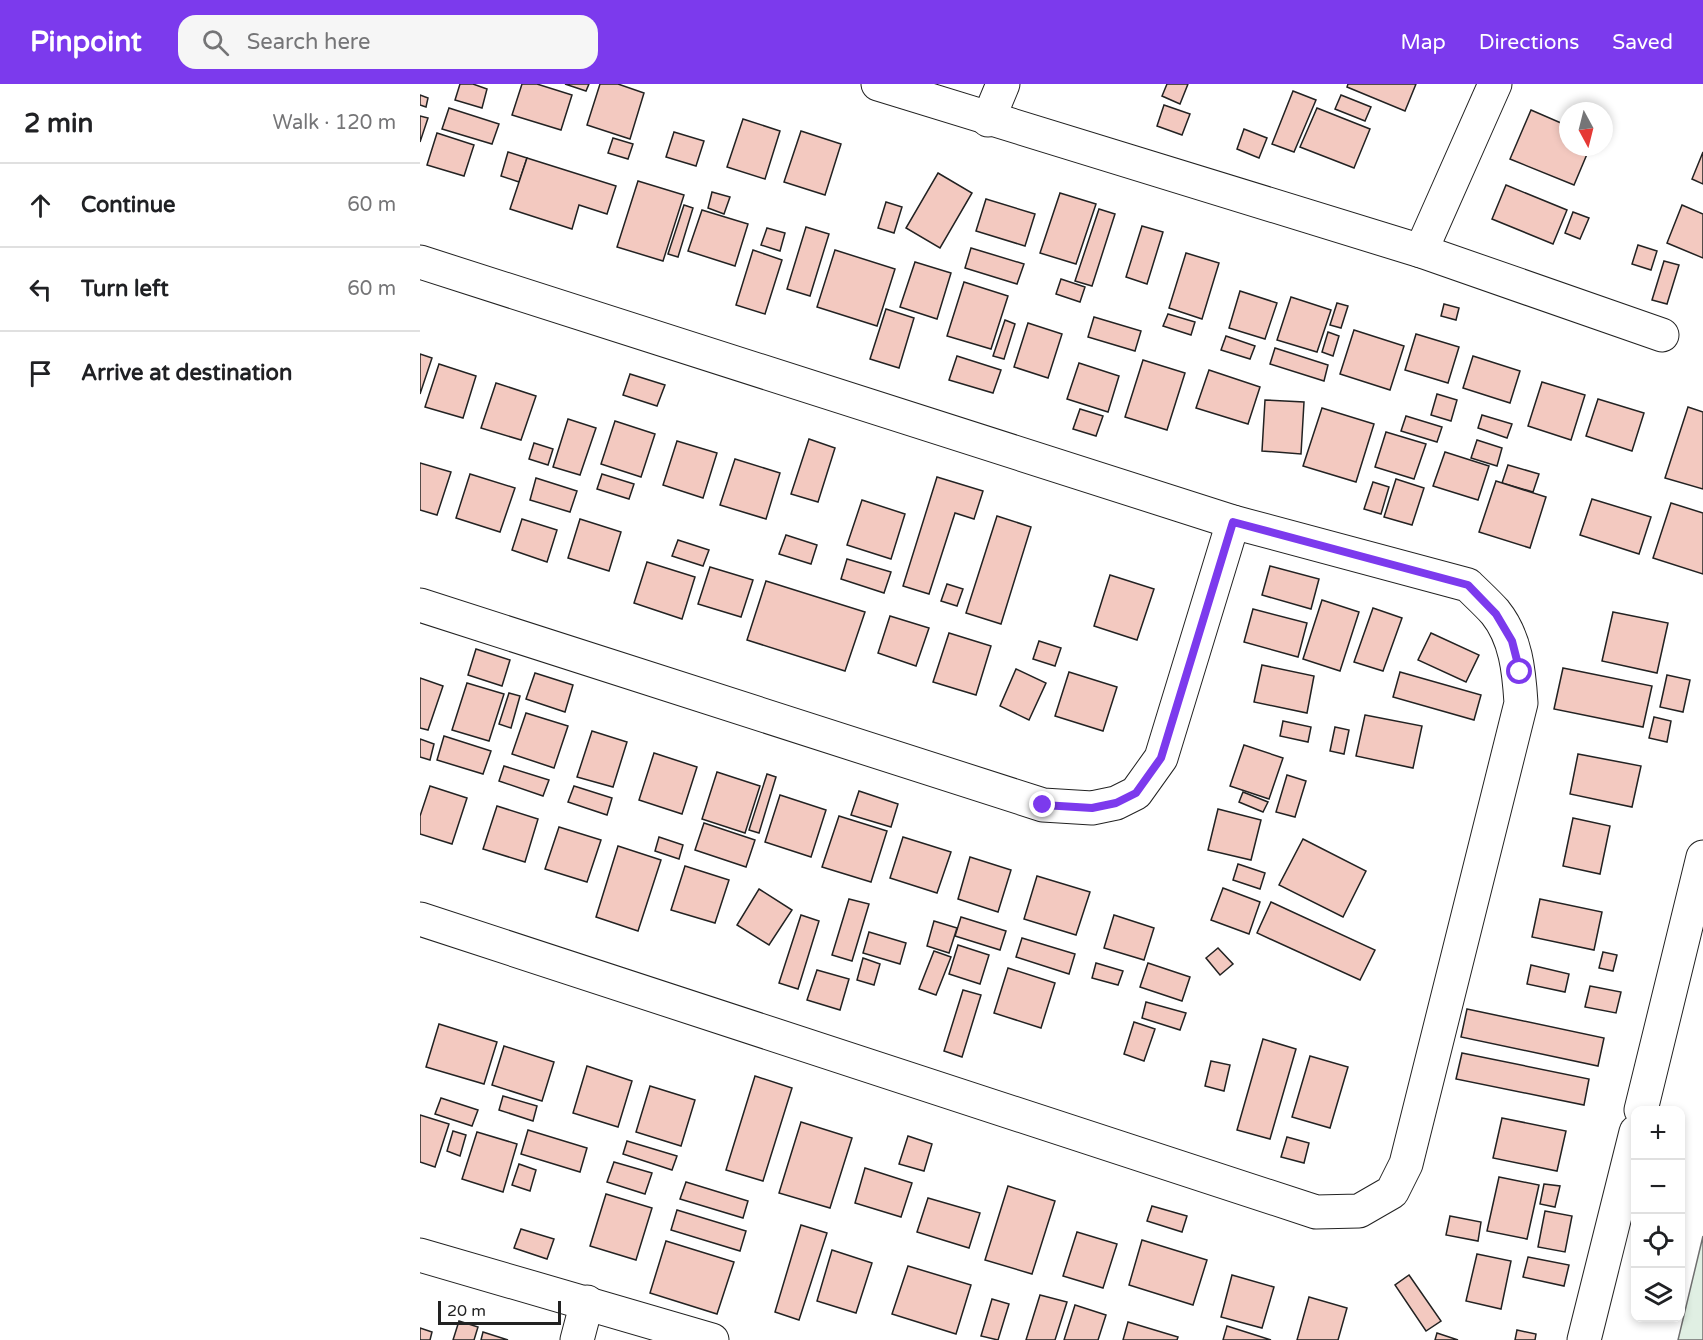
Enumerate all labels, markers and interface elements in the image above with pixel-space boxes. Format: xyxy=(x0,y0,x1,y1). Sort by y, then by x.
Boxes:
search box xyxy=(178,15,598,69)
text: Pinpoint xyxy=(30,25,142,59)
icon: search xyxy=(199,26,232,59)
text: Search here xyxy=(247,29,370,55)
text: Map xyxy=(1400,30,1446,55)
text: Directions xyxy=(1479,30,1579,55)
text: Saved xyxy=(1612,30,1673,55)
north arrow xyxy=(1559,102,1613,156)
text: 2 min xyxy=(24,108,93,139)
text: Walk · 120 m xyxy=(273,111,396,135)
icon: ahead xyxy=(24,189,57,222)
text: Continue xyxy=(81,192,176,218)
text: 60 m xyxy=(347,193,396,217)
icon: left xyxy=(24,273,57,306)
text: Turn left xyxy=(81,276,169,302)
text: 60 m xyxy=(347,277,396,301)
icon: arrive xyxy=(24,357,57,390)
text: Arrive at destination xyxy=(81,360,292,386)
route start xyxy=(1506,658,1532,684)
route end xyxy=(1029,791,1055,817)
map controls xyxy=(1631,1106,1685,1322)
button: + xyxy=(1631,1106,1685,1160)
button: − xyxy=(1631,1160,1685,1214)
button: locate xyxy=(1631,1214,1685,1268)
button: layers xyxy=(1631,1268,1685,1322)
scale bar xyxy=(438,1298,561,1326)
text: 20 m xyxy=(447,1301,486,1321)

